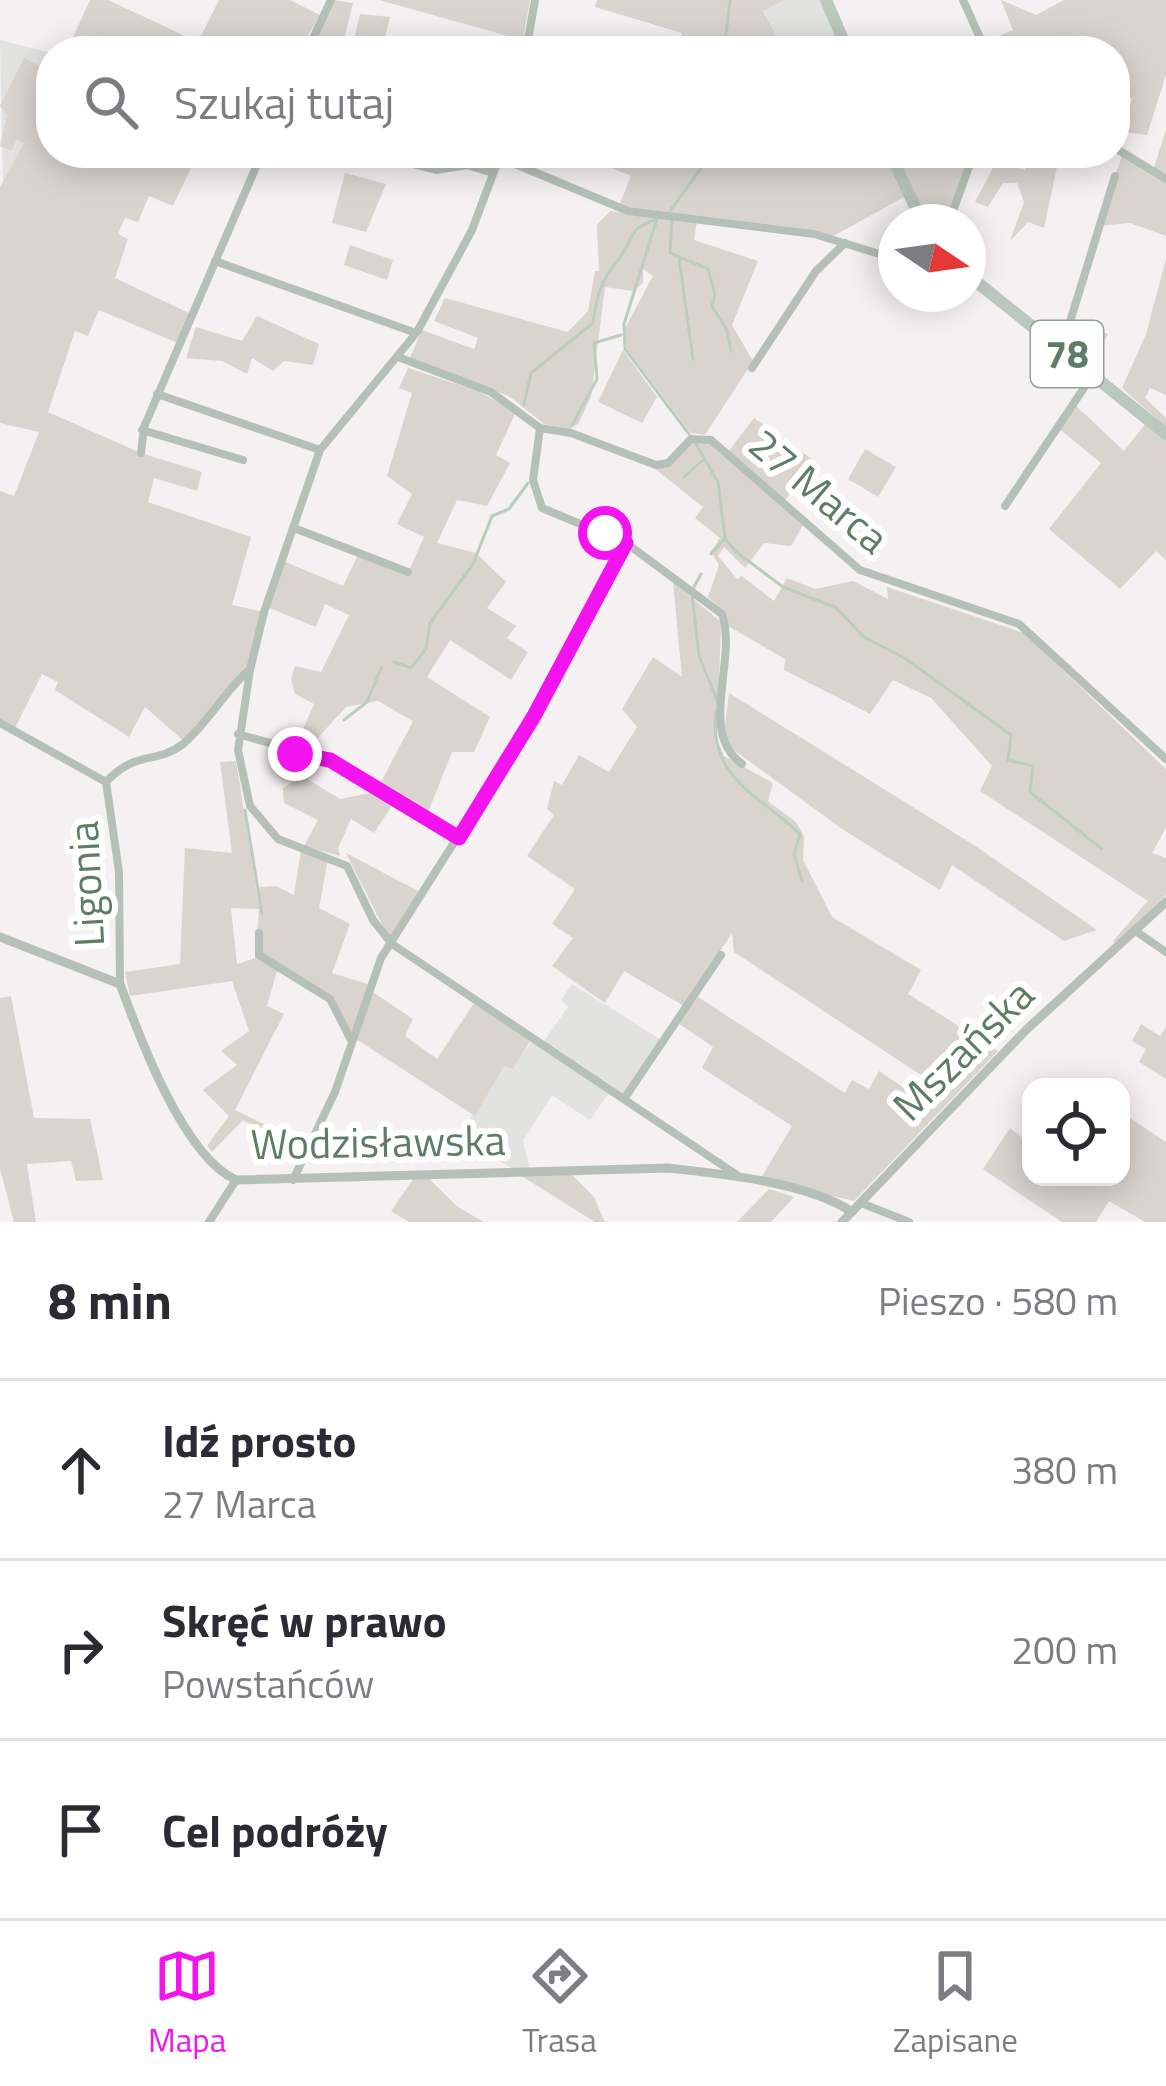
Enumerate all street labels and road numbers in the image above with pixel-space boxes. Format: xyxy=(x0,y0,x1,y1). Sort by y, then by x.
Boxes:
road number: 78 xyxy=(1031,321,1103,387)
street label: 27 Marca xyxy=(735,412,904,568)
street label: Ligonia xyxy=(50,820,120,949)
street label: Mszańska xyxy=(877,964,1048,1135)
street label: Wodzisławska xyxy=(250,1107,506,1175)

